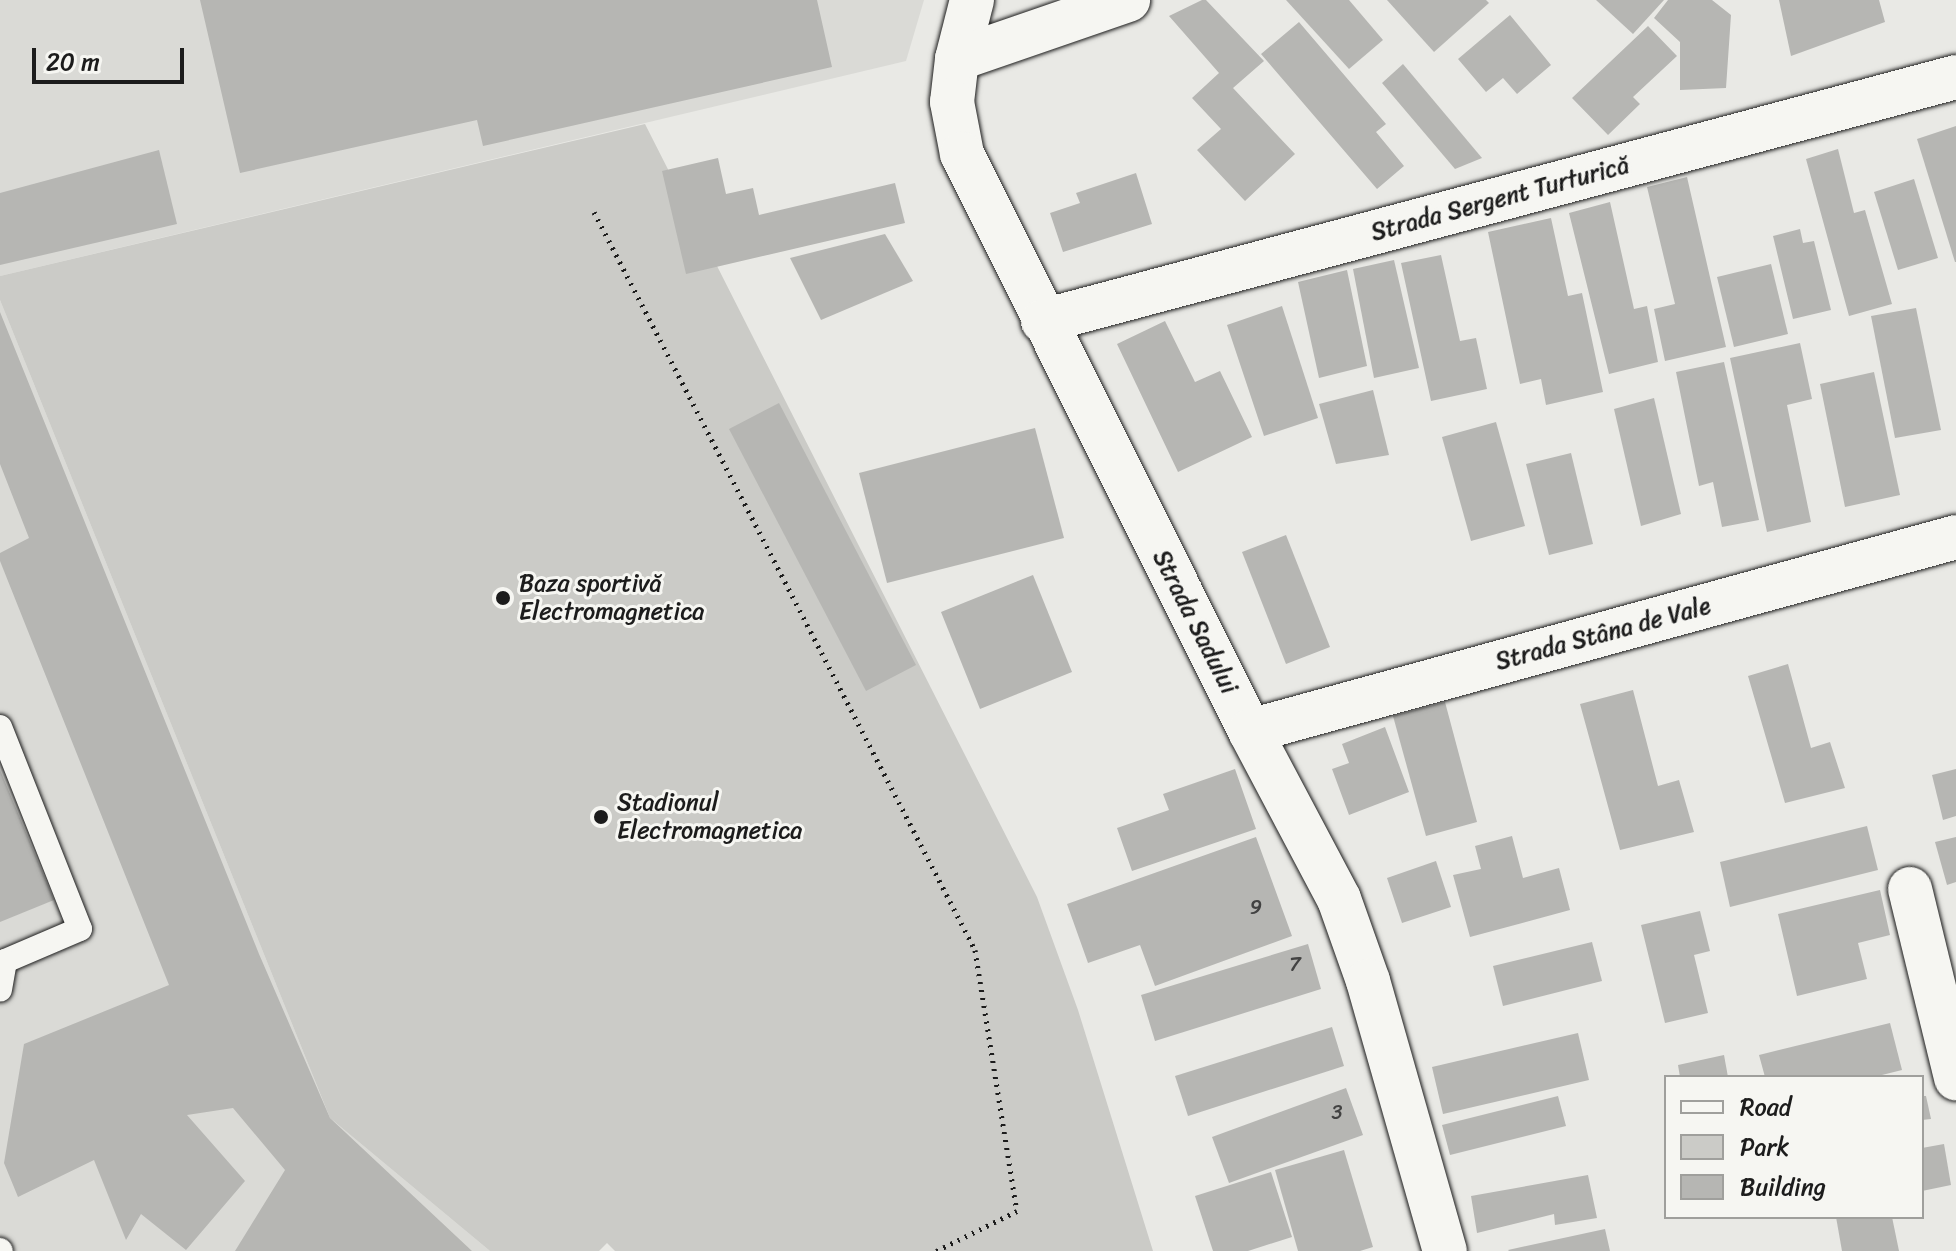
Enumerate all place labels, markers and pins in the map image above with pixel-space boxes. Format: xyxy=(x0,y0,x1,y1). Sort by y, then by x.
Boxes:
place label: Baza sportivă Electromagnetica xyxy=(519,570,704,626)
marker: Baza sportivă Electromagnetica xyxy=(494,589,512,607)
place label: Stadionul Electromagnetica xyxy=(617,789,802,845)
marker: Stadionul Electromagnetica xyxy=(592,808,610,826)

